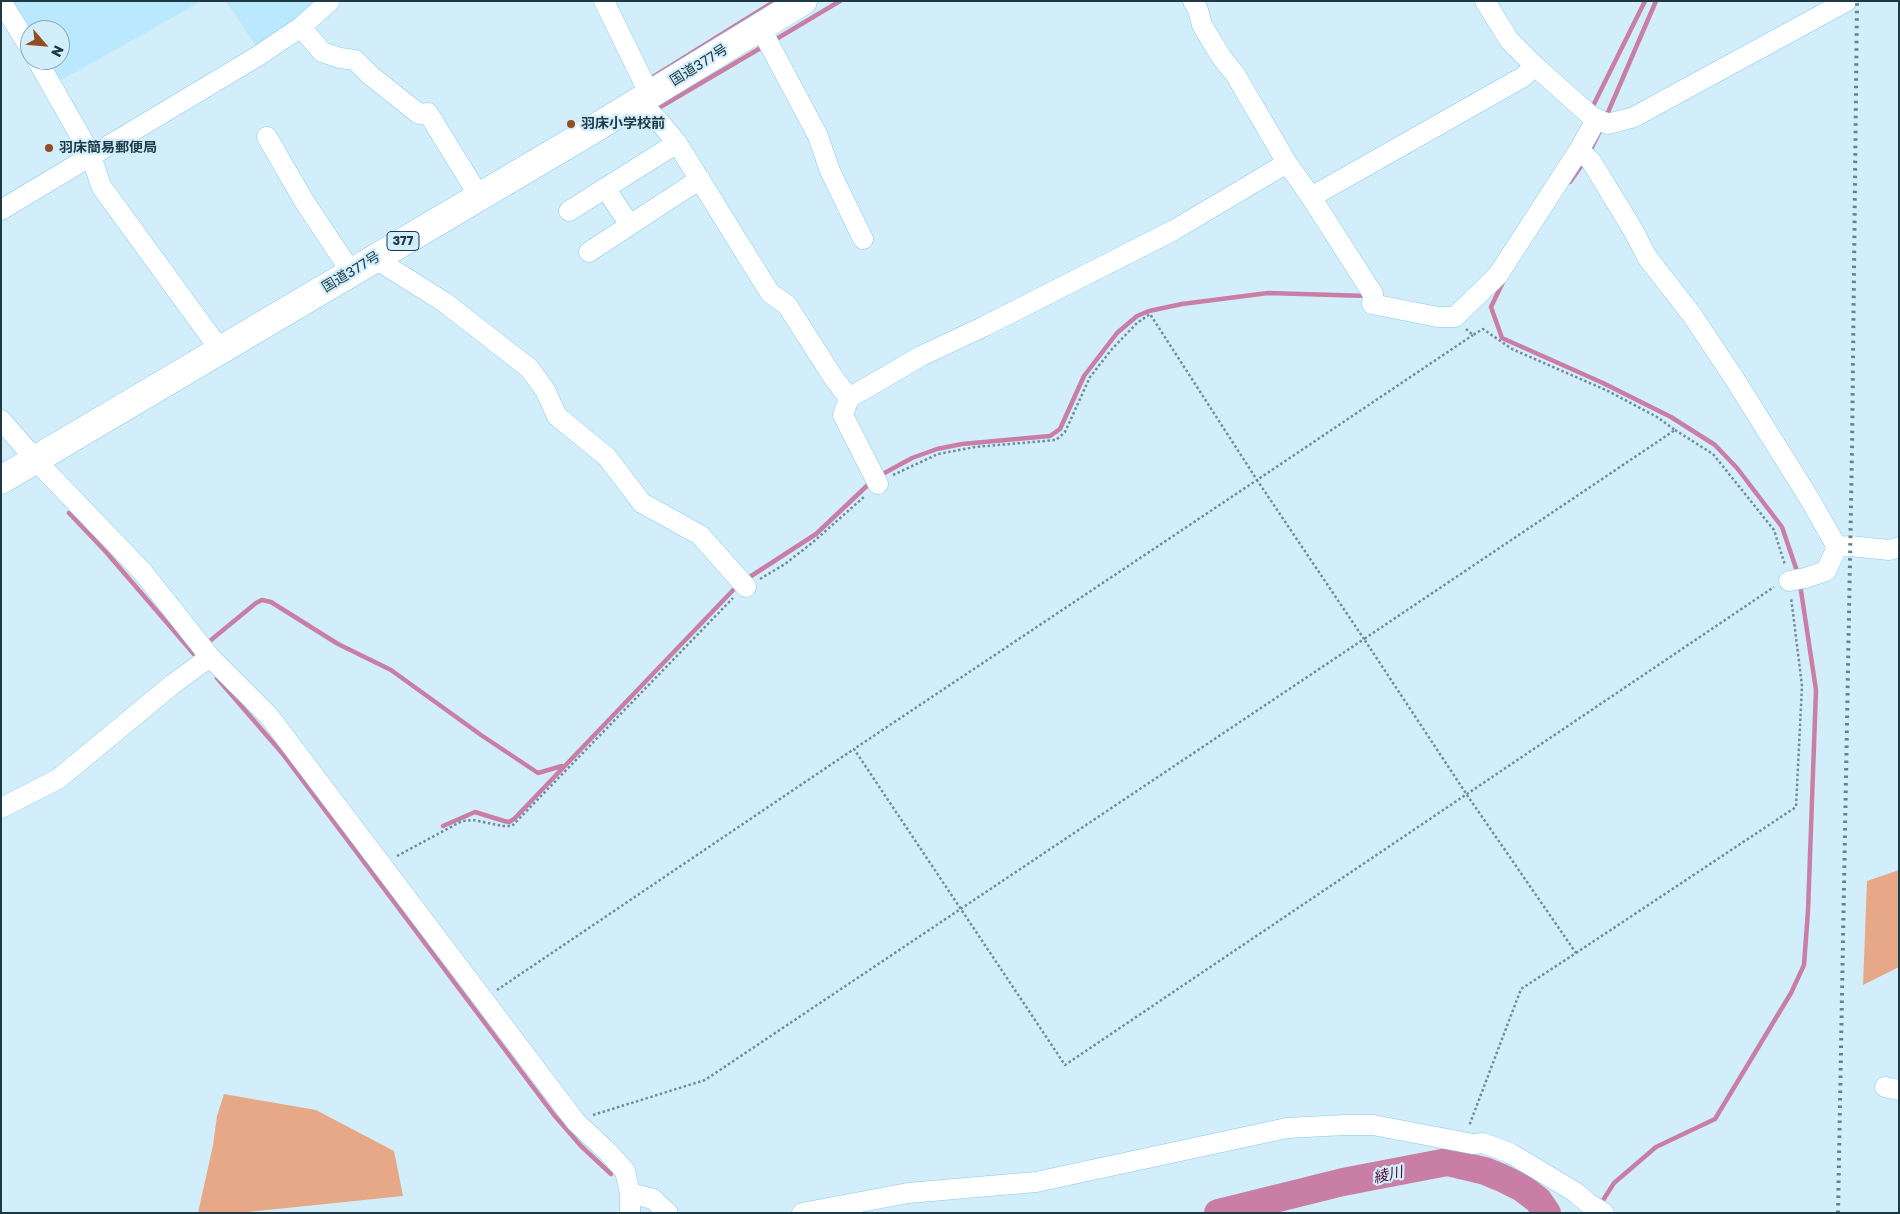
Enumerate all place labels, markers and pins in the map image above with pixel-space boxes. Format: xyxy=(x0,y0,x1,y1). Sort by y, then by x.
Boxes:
place label: 羽床小学校前 xyxy=(581,116,665,132)
marker: 羽床小学校前 xyxy=(565,118,577,130)
place label: 羽床簡易郵便局 xyxy=(59,140,157,156)
marker: 羽床簡易郵便局 xyxy=(43,142,55,154)

